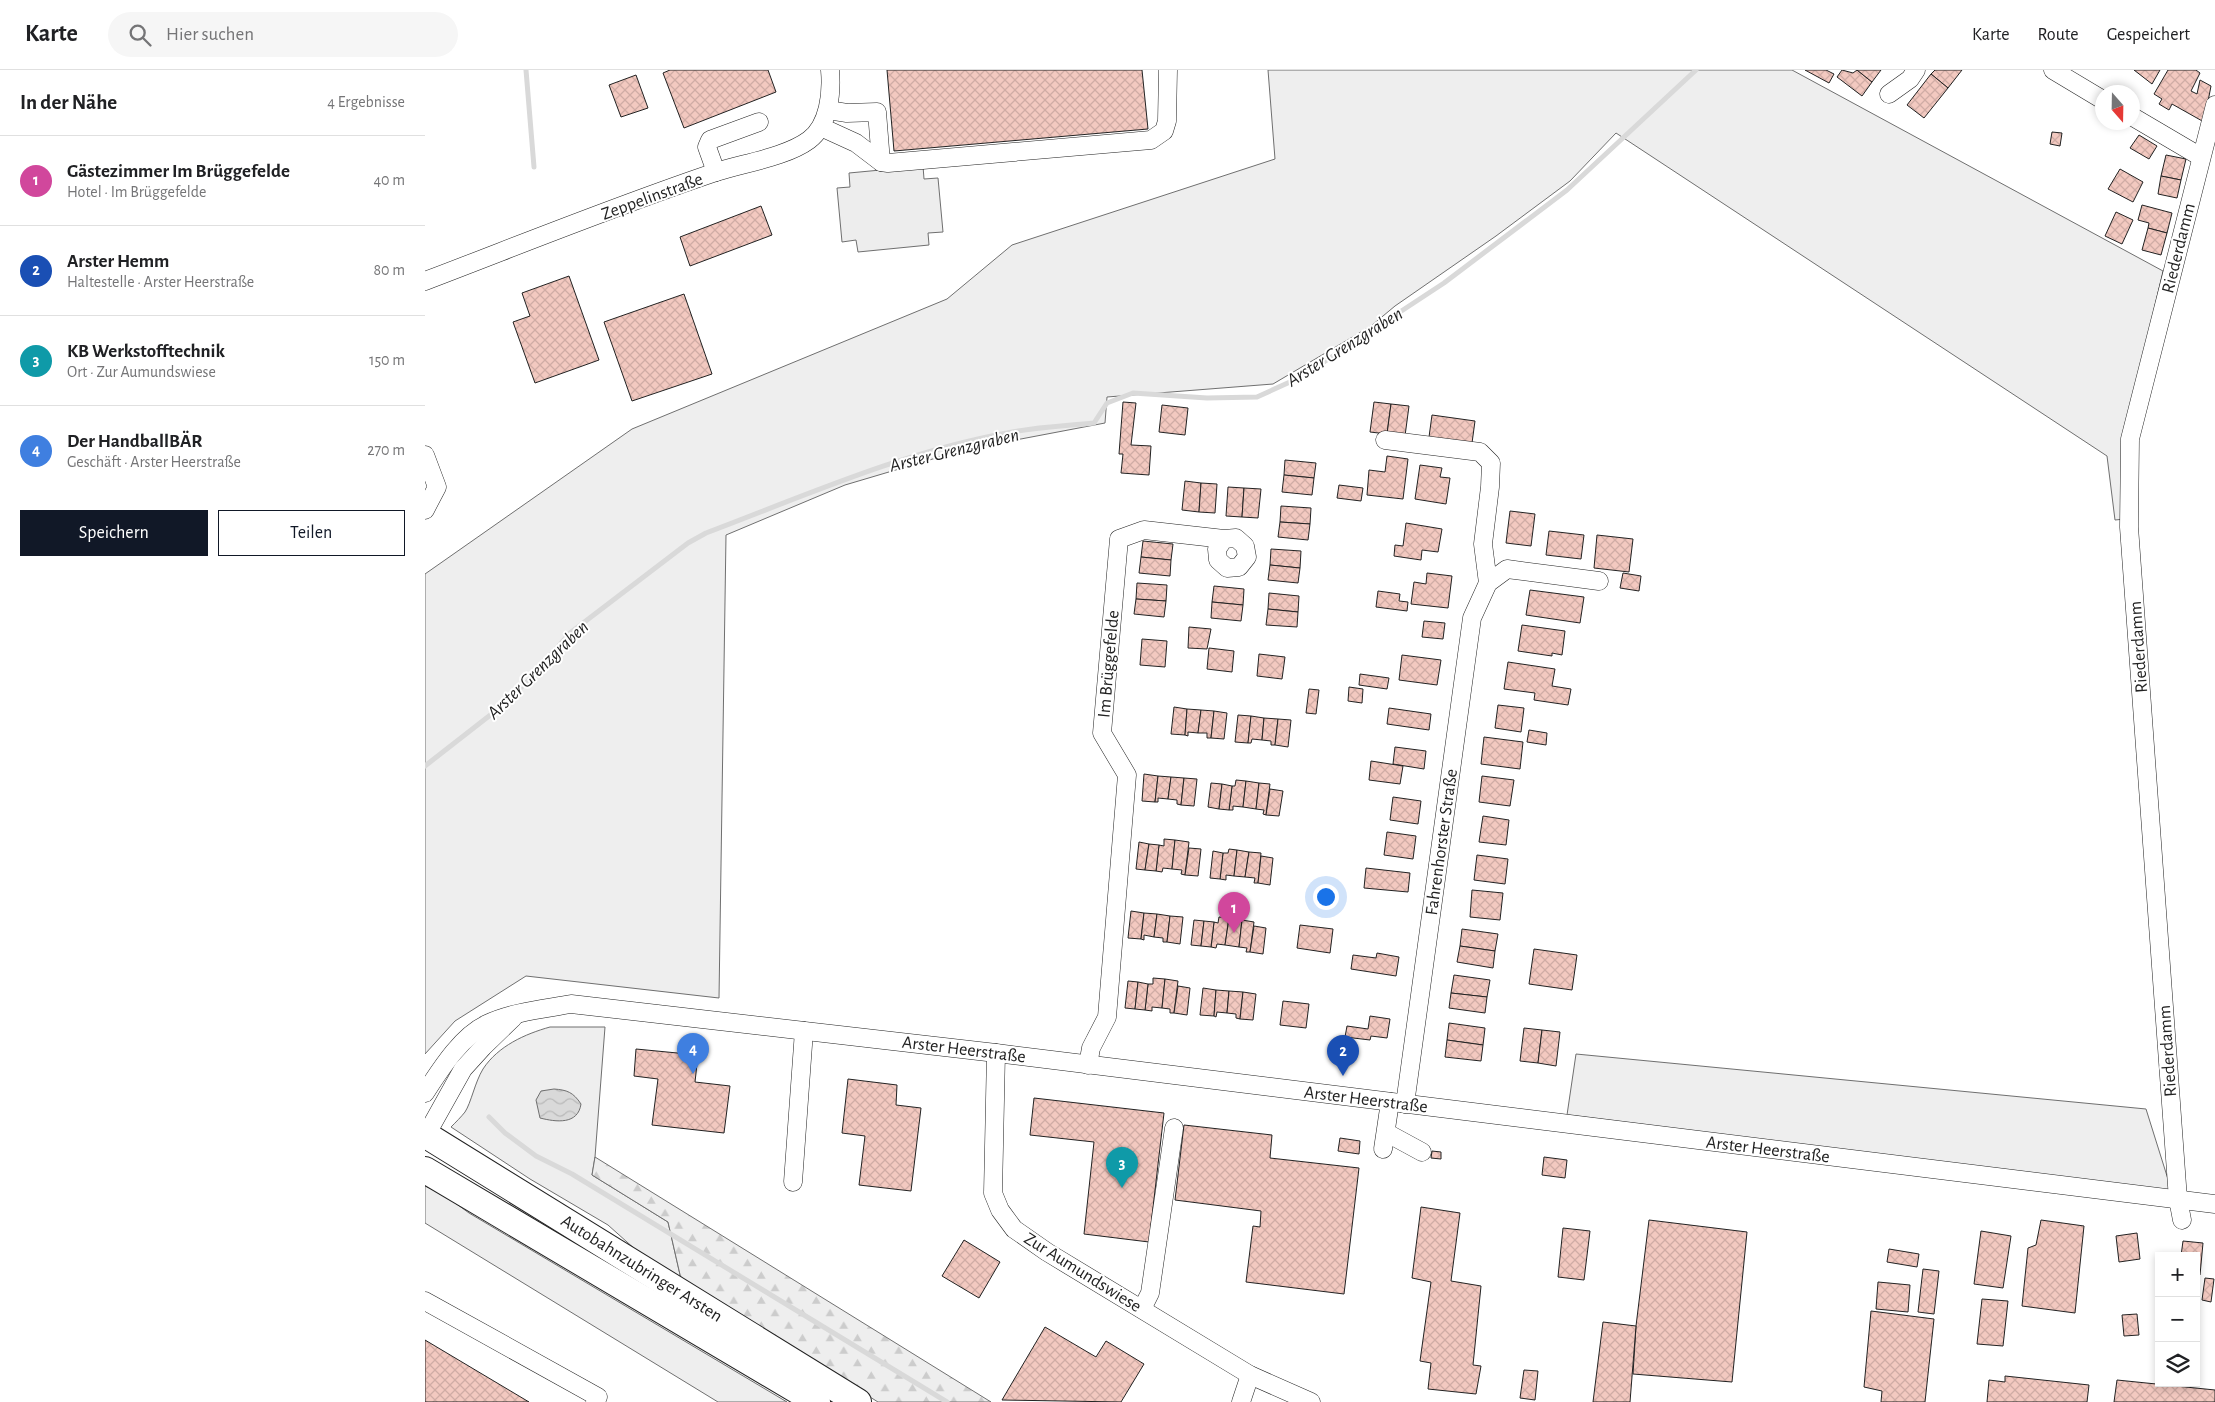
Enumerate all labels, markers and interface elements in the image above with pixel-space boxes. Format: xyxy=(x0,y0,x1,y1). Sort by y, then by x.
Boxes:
search box xyxy=(108,12,458,57)
icon: search xyxy=(126,21,154,49)
text: Karte xyxy=(25,22,78,46)
text: Hier suchen xyxy=(166,25,254,44)
text: Karte xyxy=(1972,26,2009,44)
text: Route xyxy=(2037,26,2079,44)
text: Gespeichert xyxy=(2107,26,2190,44)
north arrow xyxy=(2095,85,2140,130)
text: In der Nähe xyxy=(20,92,117,113)
text: 4 Ergebnisse xyxy=(327,94,405,110)
text: Gästezimmer Im Brüggefelde xyxy=(67,162,290,181)
street label: Zeppelinstraße xyxy=(599,170,706,224)
text: 1 xyxy=(33,172,39,188)
text: 40 m xyxy=(373,172,405,188)
text: Hotel · Im Brüggefelde xyxy=(67,184,206,200)
street label: Riederdamm xyxy=(2159,201,2199,295)
text: Arster Hemm xyxy=(67,252,169,271)
text: 2 xyxy=(32,262,40,278)
text: 80 m xyxy=(374,262,405,278)
text: Haltestelle · Arster Heerstraße xyxy=(67,274,254,290)
water label: Arster Grenzgraben xyxy=(1283,304,1406,391)
text: KB Werkstofftechnik xyxy=(67,342,225,361)
text: 3 xyxy=(33,352,39,368)
text: 150 m xyxy=(369,352,405,368)
text: Ort · Zur Aumundswiese xyxy=(67,364,216,380)
water label: Arster Grenzgraben xyxy=(887,425,1021,476)
text: Der HandballBÄR xyxy=(67,432,203,451)
text: 4 xyxy=(32,442,40,458)
text: 270 m xyxy=(367,442,405,458)
text: Geschäft · Arster Heerstraße xyxy=(67,454,241,470)
button: Speichern xyxy=(20,510,208,556)
button: Teilen xyxy=(218,510,405,556)
street label: Riederdamm xyxy=(2127,600,2151,694)
street label: Im Brüggefelde xyxy=(1095,610,1123,719)
water label: Arster Grenzgraben xyxy=(483,617,592,724)
street label: Fahrenhorster Straße xyxy=(1423,768,1461,917)
your location xyxy=(1313,884,1339,910)
pin: 1 xyxy=(1218,892,1250,933)
street label: Riederdamm xyxy=(2156,1004,2180,1098)
pin: 4 xyxy=(677,1033,709,1074)
street label: Arster Heerstraße xyxy=(901,1033,1027,1066)
pin: 2 xyxy=(1327,1035,1359,1076)
street label: Arster Heerstraße xyxy=(1303,1083,1429,1116)
street label: Arster Heerstraße xyxy=(1705,1133,1831,1166)
pin: 3 xyxy=(1106,1147,1138,1188)
street label: Autobahnzubringer Arsten xyxy=(558,1212,725,1326)
street label: Zur Aumundswiese xyxy=(1021,1230,1144,1316)
map controls xyxy=(2155,1252,2200,1387)
button: + xyxy=(2155,1252,2200,1297)
button: − xyxy=(2155,1297,2200,1342)
button: layers xyxy=(2155,1342,2200,1387)

